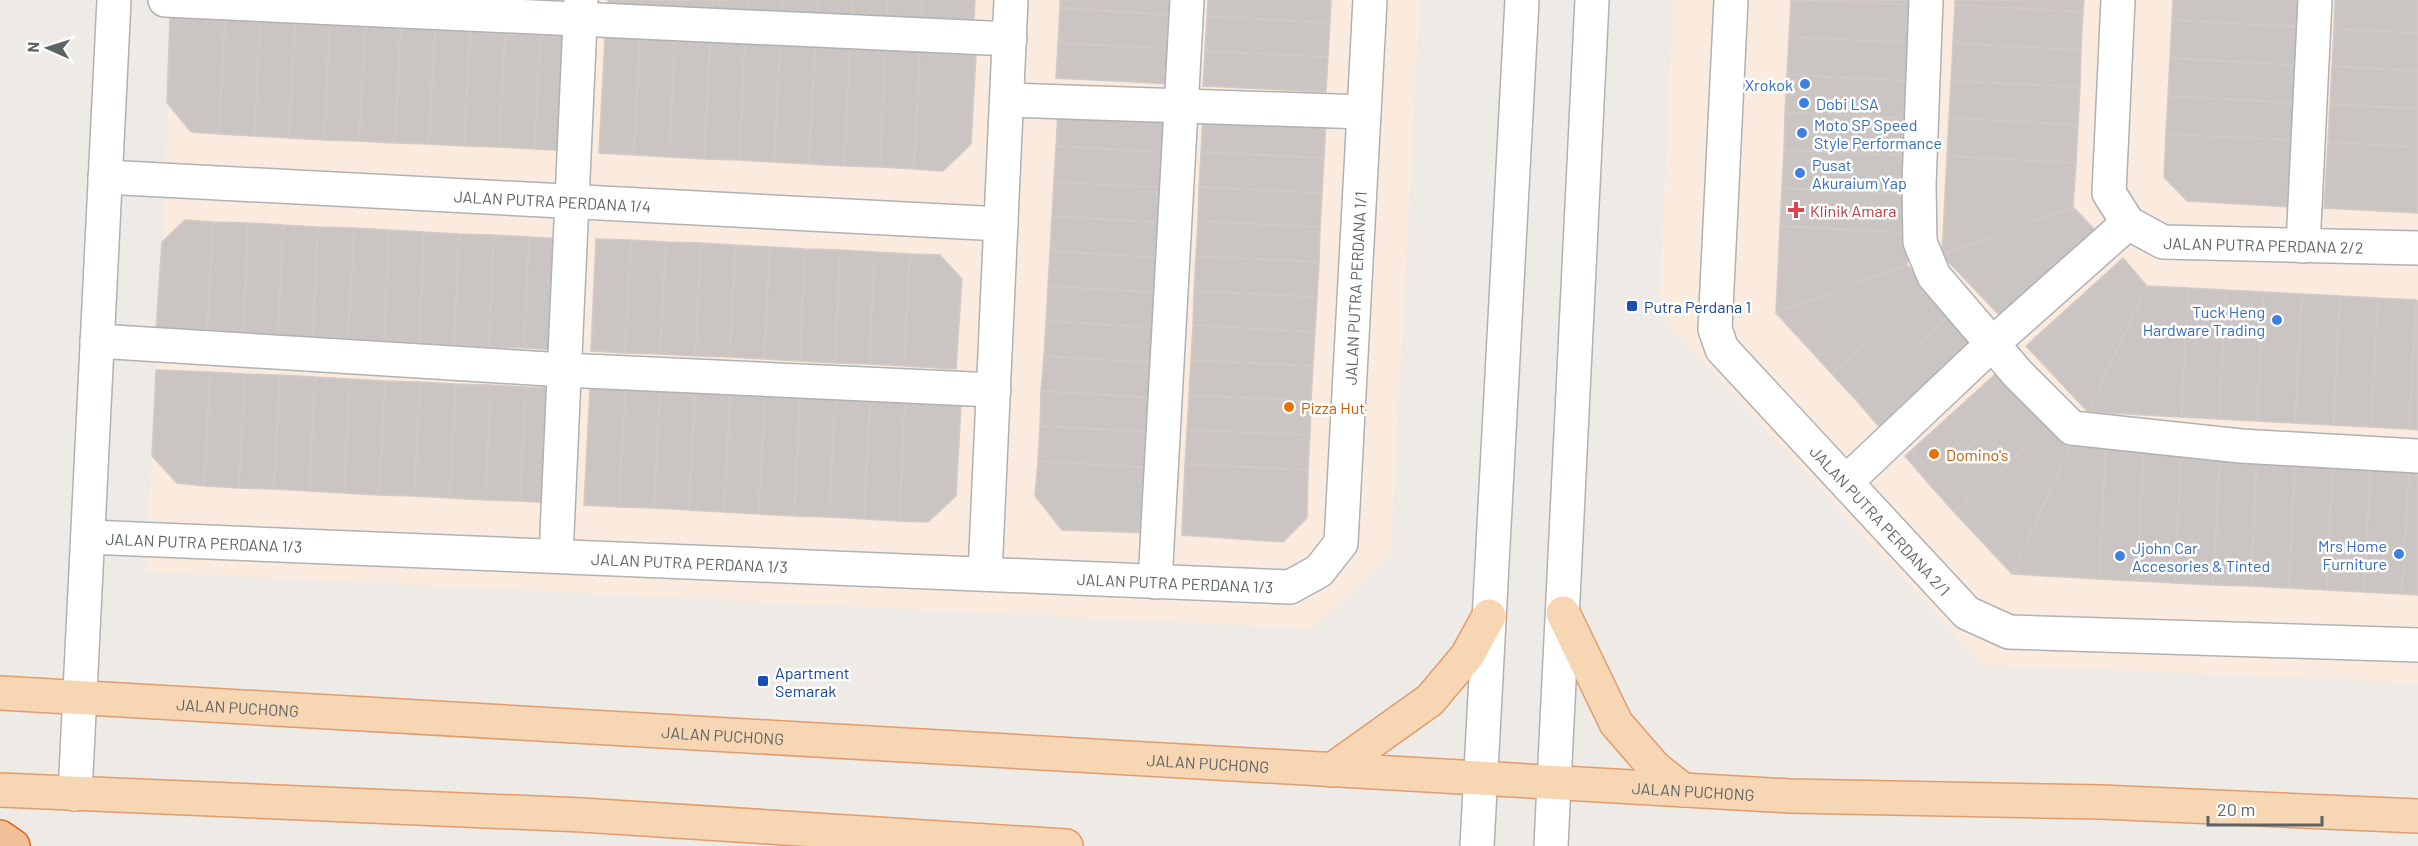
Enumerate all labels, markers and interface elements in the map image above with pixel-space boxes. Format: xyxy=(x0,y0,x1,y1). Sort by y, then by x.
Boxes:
north arrow xyxy=(18,18,78,78)
text: N xyxy=(23,41,42,53)
place label: Xrokok xyxy=(1745,75,1793,94)
marker: Xrokok xyxy=(1798,77,1812,91)
place label: Dobi LSA xyxy=(1816,94,1879,113)
marker: Dobi LSA xyxy=(1797,96,1811,110)
place label: Moto SP Speed Style Performance xyxy=(1814,115,1942,152)
marker: Moto SP Speed Style Performance xyxy=(1795,126,1809,140)
place label: Pusat Akuraium Yap xyxy=(1812,155,1907,192)
marker: Pusat Akuraium Yap xyxy=(1793,166,1807,180)
street label: JALAN PUTRA PERDANA 1/4 xyxy=(453,186,651,215)
street label: JALAN PUTRA PERDANA 1/1 xyxy=(1340,191,1369,386)
marker: Klinik Amara xyxy=(1787,201,1805,219)
place label: Klinik Amara xyxy=(1810,201,1897,220)
street label: JALAN PUTRA PERDANA 2/2 xyxy=(2163,233,2364,256)
place label: Putra Perdana 1 xyxy=(1644,297,1751,316)
marker: Putra Perdana 1 xyxy=(1625,299,1639,313)
place label: Tuck Heng Hardware Trading xyxy=(2143,302,2265,339)
marker: Tuck Heng Hardware Trading xyxy=(2270,313,2284,327)
place label: Pizza Hut xyxy=(1301,398,1365,417)
marker: Pizza Hut xyxy=(1282,400,1296,414)
street label: JALAN PUTRA PERDANA 2/1 xyxy=(1807,441,1955,599)
place label: Domino's xyxy=(1946,445,2008,464)
marker: Domino's xyxy=(1927,447,1941,461)
street label: JALAN PUTRA PERDANA 1/3 xyxy=(105,528,303,555)
place label: Mrs Home Furniture xyxy=(2318,536,2387,573)
place label: Jjohn Car Accesories & Tinted xyxy=(2132,538,2270,575)
marker: Mrs Home Furniture xyxy=(2392,547,2406,561)
street label: JALAN PUTRA PERDANA 1/3 xyxy=(591,548,788,576)
marker: Jjohn Car Accesories & Tinted xyxy=(2113,549,2127,563)
street label: JALAN PUTRA PERDANA 1/3 xyxy=(1076,569,1274,596)
place label: Apartment Semarak xyxy=(775,663,850,700)
marker: Apartment Semarak xyxy=(756,674,770,688)
street label: JALAN PUCHONG xyxy=(176,694,299,720)
street label: JALAN PUCHONG xyxy=(661,722,785,748)
street label: JALAN PUCHONG xyxy=(1146,750,1270,776)
street label: JALAN PUCHONG xyxy=(1631,777,1755,803)
scale bar xyxy=(2208,789,2322,827)
text: 20 m xyxy=(2217,798,2255,820)

